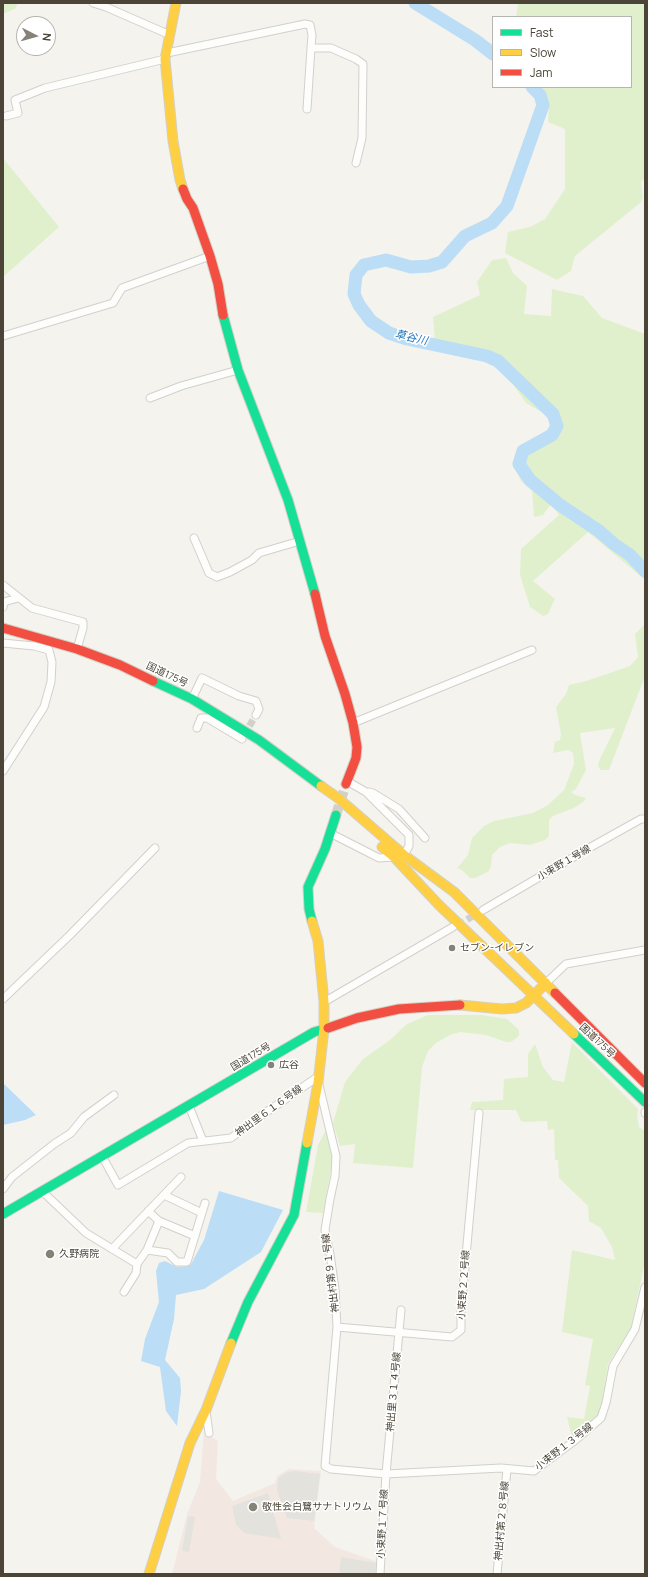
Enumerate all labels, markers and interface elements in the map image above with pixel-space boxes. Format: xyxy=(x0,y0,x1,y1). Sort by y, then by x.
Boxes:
north arrow xyxy=(16,16,56,56)
legend xyxy=(492,16,632,88)
text: Fast xyxy=(530,24,554,41)
text: N xyxy=(40,32,55,42)
text: Slow xyxy=(530,44,556,61)
text: Jam xyxy=(530,64,552,81)
water label: 草谷川 xyxy=(393,328,429,348)
street label: 国道175号 xyxy=(144,660,190,690)
street label: 小束野１号線 xyxy=(535,843,593,883)
place label: セブン-イレブン xyxy=(460,942,534,954)
marker: セブン-イレブン xyxy=(447,943,457,953)
street label: 国道175号 xyxy=(577,1021,617,1061)
street label: 国道175号 xyxy=(229,1040,273,1074)
place label: 広谷 xyxy=(279,1059,299,1071)
marker: 広谷 xyxy=(266,1060,276,1070)
street label: 神出里６１６号線 xyxy=(233,1083,305,1139)
street label: 神出村第９１号線 xyxy=(320,1233,342,1313)
marker: 久野病院 xyxy=(44,1248,56,1260)
place label: 久野病院 xyxy=(59,1248,99,1260)
street label: 小束野２２号線 xyxy=(456,1250,472,1320)
street label: 神出里３１４号線 xyxy=(385,1352,403,1432)
street label: 小束野１３号線 xyxy=(533,1421,595,1473)
street label: 神出村第２８号線 xyxy=(493,1481,511,1561)
street label: 小束野１７号線 xyxy=(375,1489,391,1559)
marker: 敬性会白鷺サナトリウム xyxy=(247,1501,259,1513)
place label: 敬性会白鷺サナトリウム xyxy=(262,1501,372,1513)

